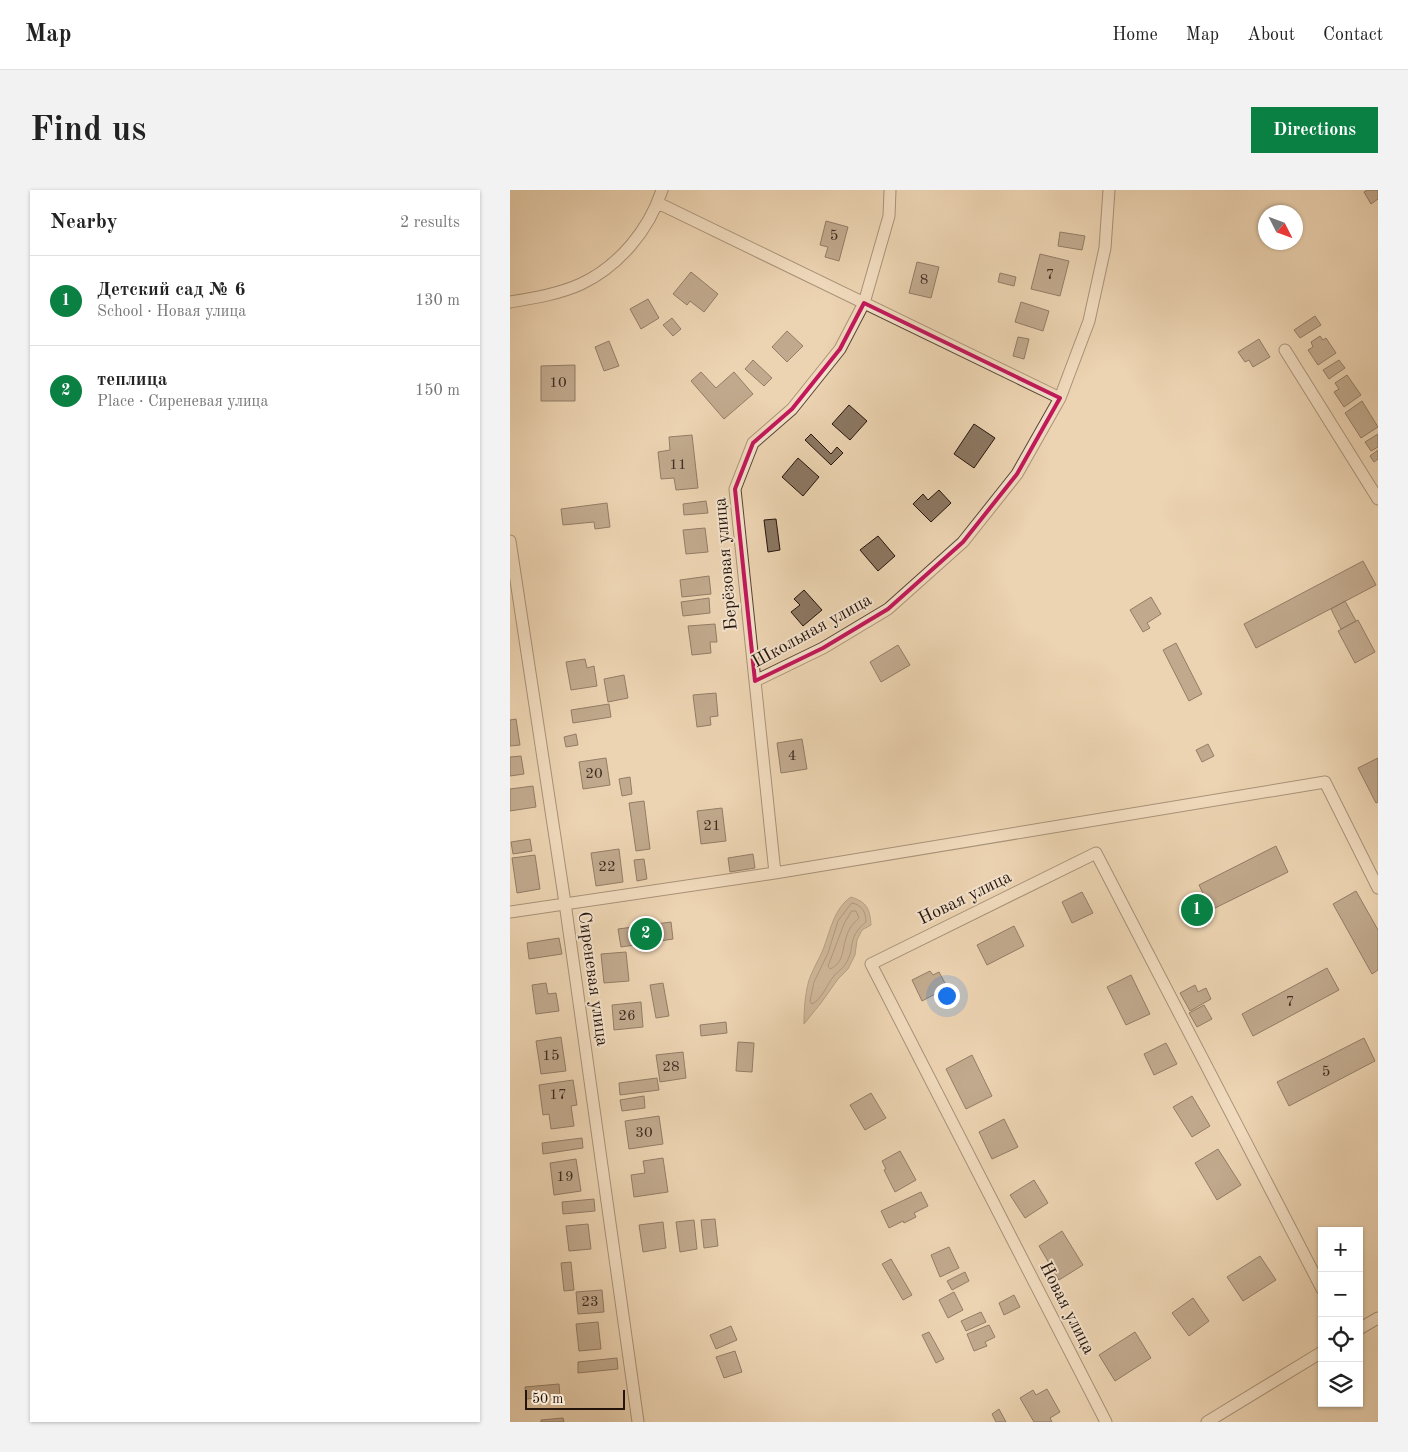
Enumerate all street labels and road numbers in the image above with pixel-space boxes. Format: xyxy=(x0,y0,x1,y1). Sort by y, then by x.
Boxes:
street label: Берёзовая улица xyxy=(711,497,741,631)
street label: Школьная улица xyxy=(749,591,875,671)
street label: Новая улица xyxy=(916,868,1014,928)
street label: Сиреневая улица xyxy=(575,911,611,1047)
street label: Новая улица xyxy=(1036,1259,1098,1357)

